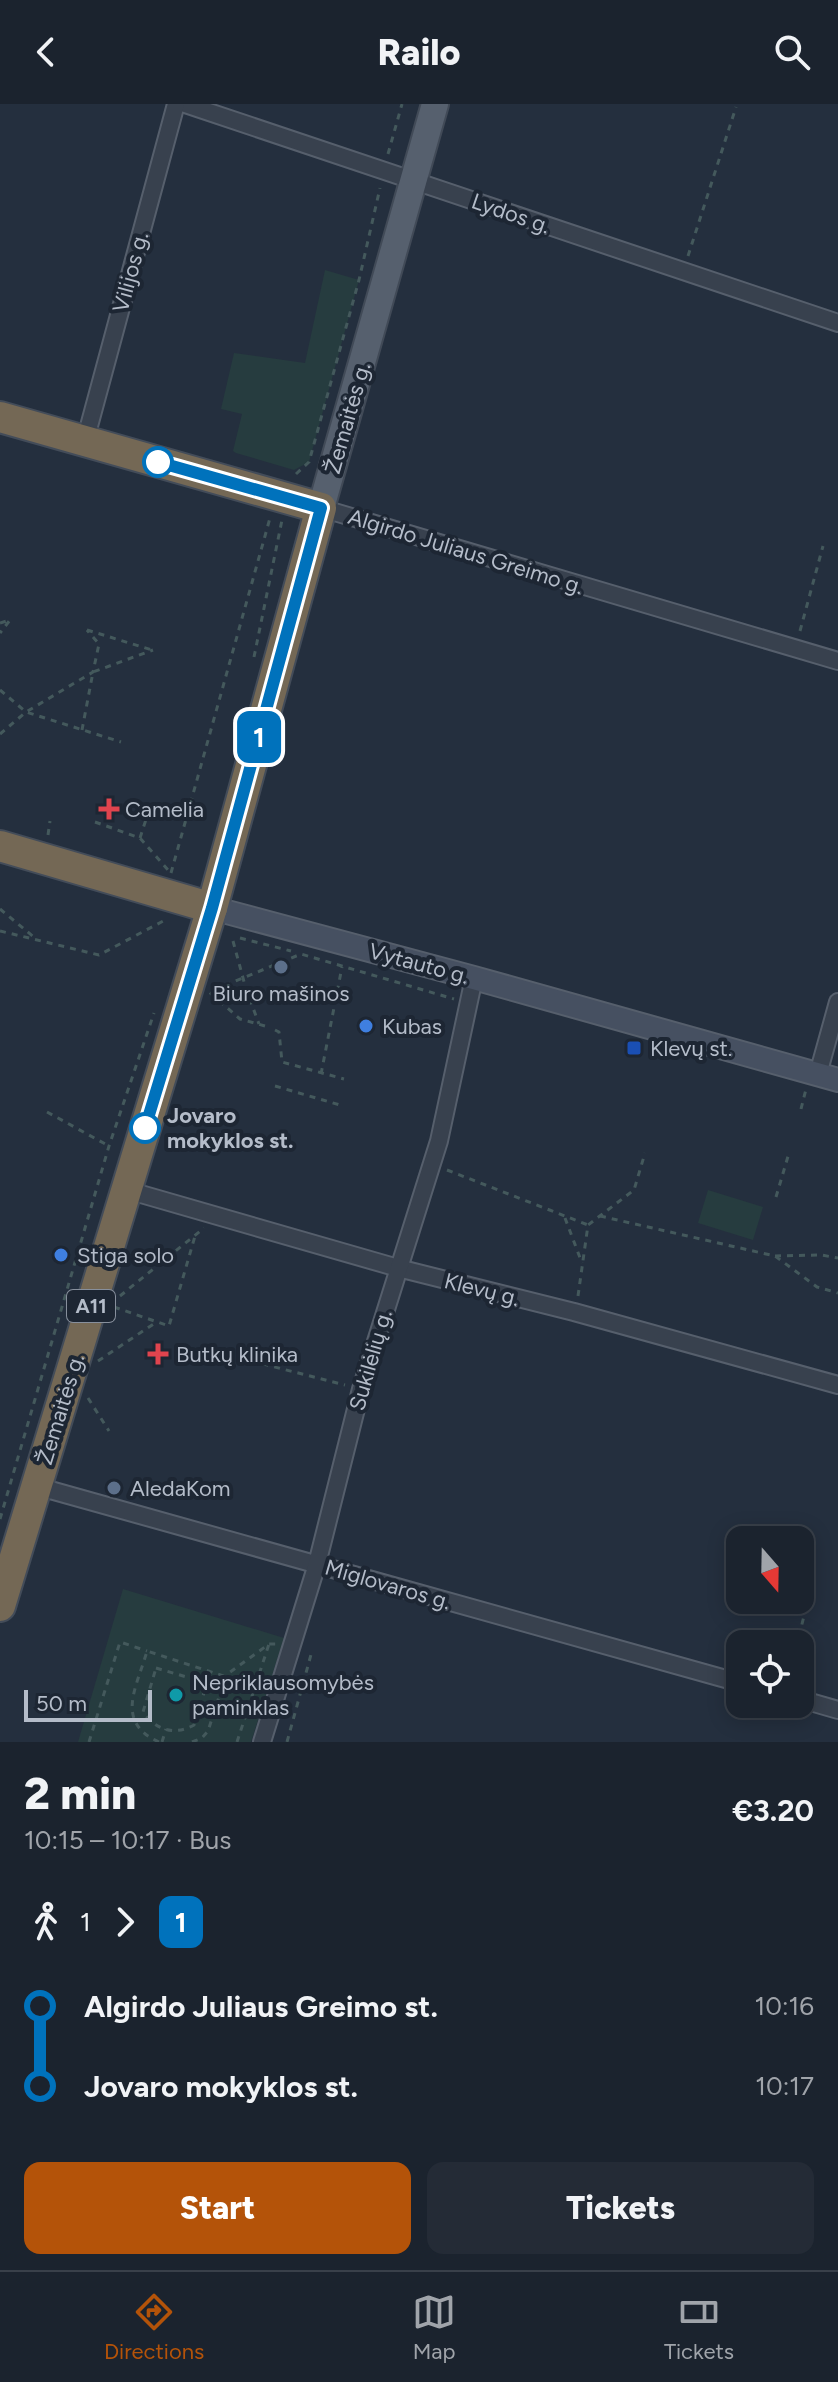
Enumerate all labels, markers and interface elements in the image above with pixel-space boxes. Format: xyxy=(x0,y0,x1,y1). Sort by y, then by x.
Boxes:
icon: back xyxy=(24,30,68,74)
icon: search xyxy=(770,30,814,74)
text: Railo xyxy=(377,31,461,74)
street label: Lydos g. xyxy=(468,187,554,240)
street label: Vilijos g. xyxy=(107,229,154,315)
street label: Žemaitės g. xyxy=(319,359,376,477)
unlabelled marker xyxy=(143,447,173,477)
street label: Algirdo Juliaus Greimo g. xyxy=(345,503,587,600)
line badge: 1 xyxy=(233,711,285,763)
text: 1 xyxy=(253,720,265,754)
place label: Camelia xyxy=(125,796,204,823)
marker: Camelia xyxy=(100,800,118,818)
street label: Vytauto g. xyxy=(366,937,472,990)
marker: Biuro mašinos xyxy=(272,958,290,976)
place label: Biuro mašinos xyxy=(212,980,350,1007)
place label: Kubas xyxy=(382,1013,442,1040)
marker: Kubas xyxy=(357,1017,375,1035)
place label: Klevų st. xyxy=(650,1035,732,1062)
marker: Klevų st. xyxy=(625,1039,643,1057)
place label: Jovaro mokyklos st. xyxy=(167,1102,294,1154)
marker: Jovaro mokyklos st. xyxy=(130,1113,160,1143)
place label: Stiga solo xyxy=(77,1242,174,1269)
marker: Stiga solo xyxy=(52,1246,70,1264)
street label: Klevų g. xyxy=(441,1267,522,1312)
road number: A11 xyxy=(67,1290,115,1322)
street label: Sukilėlių g. xyxy=(343,1307,398,1414)
place label: Butkų klinika xyxy=(176,1341,298,1368)
marker: Butkų klinika xyxy=(147,1343,169,1365)
street label: Žemaitės g. xyxy=(31,1350,90,1468)
place label: AledaKom xyxy=(130,1475,231,1502)
marker: AledaKom xyxy=(105,1479,123,1497)
north arrow xyxy=(726,1526,814,1614)
map controls xyxy=(726,1526,814,1718)
street label: Miglovaros g. xyxy=(322,1554,454,1615)
button: locate xyxy=(726,1630,814,1718)
place label: Nepriklausomybės paminklas xyxy=(192,1669,374,1721)
scale bar xyxy=(24,1686,152,1722)
marker: Nepriklausomybės paminklas xyxy=(167,1686,185,1704)
text: 50 m xyxy=(36,1690,87,1717)
text: 2 min xyxy=(24,1767,136,1820)
text: €3.20 xyxy=(732,1792,814,1829)
text: 10:15 – 10:17 · Bus xyxy=(24,1824,231,1856)
icon: walk xyxy=(24,1900,68,1944)
icon: forward xyxy=(103,1900,147,1944)
text: 1 xyxy=(175,1905,187,1939)
text: 1 xyxy=(80,1906,91,1938)
text: Algirdo Juliaus Greimo st. xyxy=(84,1988,438,2025)
text: 10:16 xyxy=(755,1990,814,2022)
text: Jovaro mokyklos st. xyxy=(84,2068,358,2105)
text: 10:17 xyxy=(755,2070,814,2102)
button: Start xyxy=(24,2162,411,2254)
button: Tickets xyxy=(427,2162,814,2254)
tab: Directions xyxy=(104,2290,204,2365)
tab: Map xyxy=(412,2290,456,2365)
tab: Tickets xyxy=(664,2290,734,2365)

